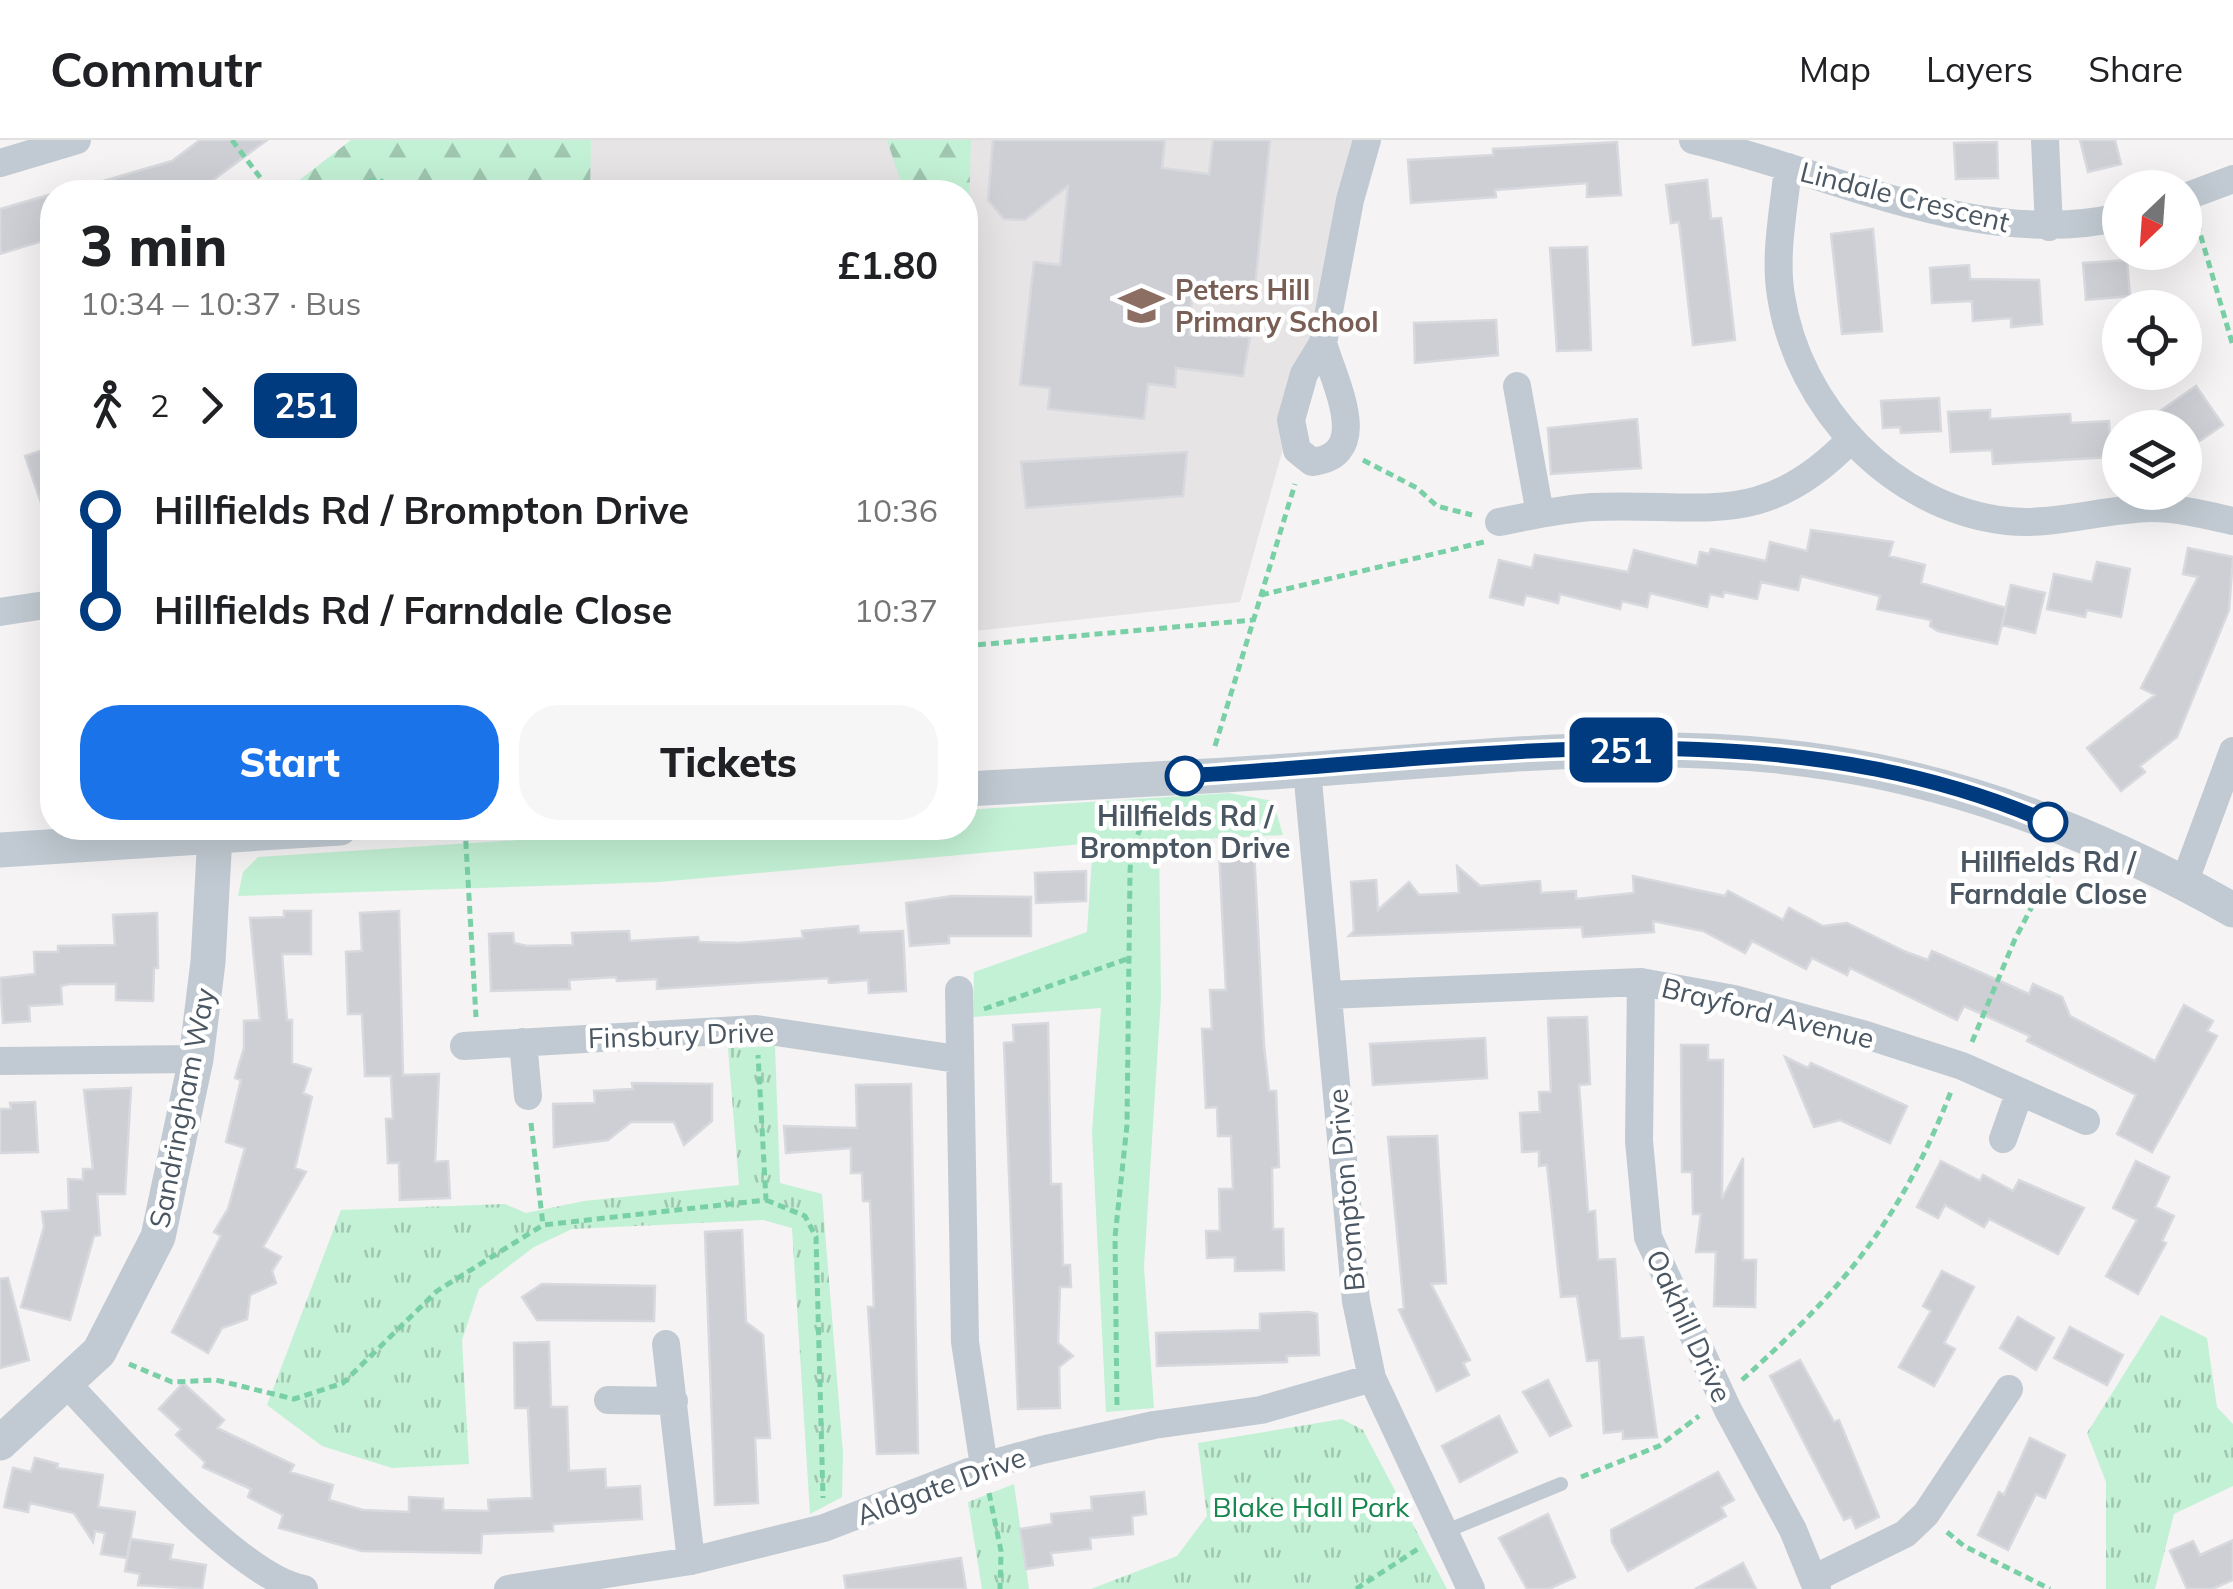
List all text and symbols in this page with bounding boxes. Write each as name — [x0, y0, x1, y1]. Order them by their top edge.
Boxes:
text: Commutr — [50, 39, 262, 99]
text: Map — [1799, 47, 1871, 91]
text: Layers — [1926, 47, 2033, 91]
text: Share — [2088, 47, 2183, 91]
street label: Lindale Crescent — [1797, 154, 2014, 239]
north arrow — [2102, 170, 2202, 270]
map controls — [2102, 170, 2202, 510]
text: 3 min — [80, 211, 227, 280]
text: £1.80 — [837, 241, 938, 289]
place label: Peters Hill Primary School — [1175, 272, 1378, 339]
school or university icon: Peters Hill Primary School — [1118, 282, 1166, 330]
text: 10:34 – 10:37 · Bus — [80, 283, 361, 323]
button: locate — [2102, 290, 2202, 390]
icon: walk — [80, 378, 135, 433]
icon: forward — [184, 378, 239, 433]
text: 251 — [274, 383, 337, 427]
text: 2 — [150, 385, 169, 425]
button: layers — [2102, 410, 2202, 510]
text: Hillfields Rd / Brompton Drive — [154, 486, 689, 534]
text: 10:36 — [854, 490, 938, 530]
text: Hillfields Rd / Farndale Close — [154, 586, 672, 634]
text: 10:37 — [854, 590, 938, 630]
button: Start — [80, 705, 499, 820]
button: Tickets — [519, 705, 938, 820]
line badge: 251 — [1564, 718, 1678, 782]
text: 251 — [1589, 728, 1653, 772]
marker: Hillfields Rd / Brompton Drive — [1166, 757, 1204, 795]
place label: Hillfields Rd / Brompton Drive — [1080, 798, 1290, 865]
marker: Hillfields Rd / Farndale Close — [2029, 803, 2067, 841]
place label: Hillfields Rd / Farndale Close — [1949, 844, 2147, 911]
street label: Brayford Avenue — [1658, 969, 1878, 1056]
street label: Sandringham Way — [141, 985, 222, 1231]
street label: Finsbury Drive — [587, 1014, 775, 1055]
street label: Brompton Drive — [1319, 1087, 1372, 1293]
street label: Oakhill Drive — [1639, 1244, 1740, 1408]
street label: Aldgate Drive — [851, 1439, 1030, 1532]
park label: Blake Hall Park — [1213, 1489, 1410, 1524]

